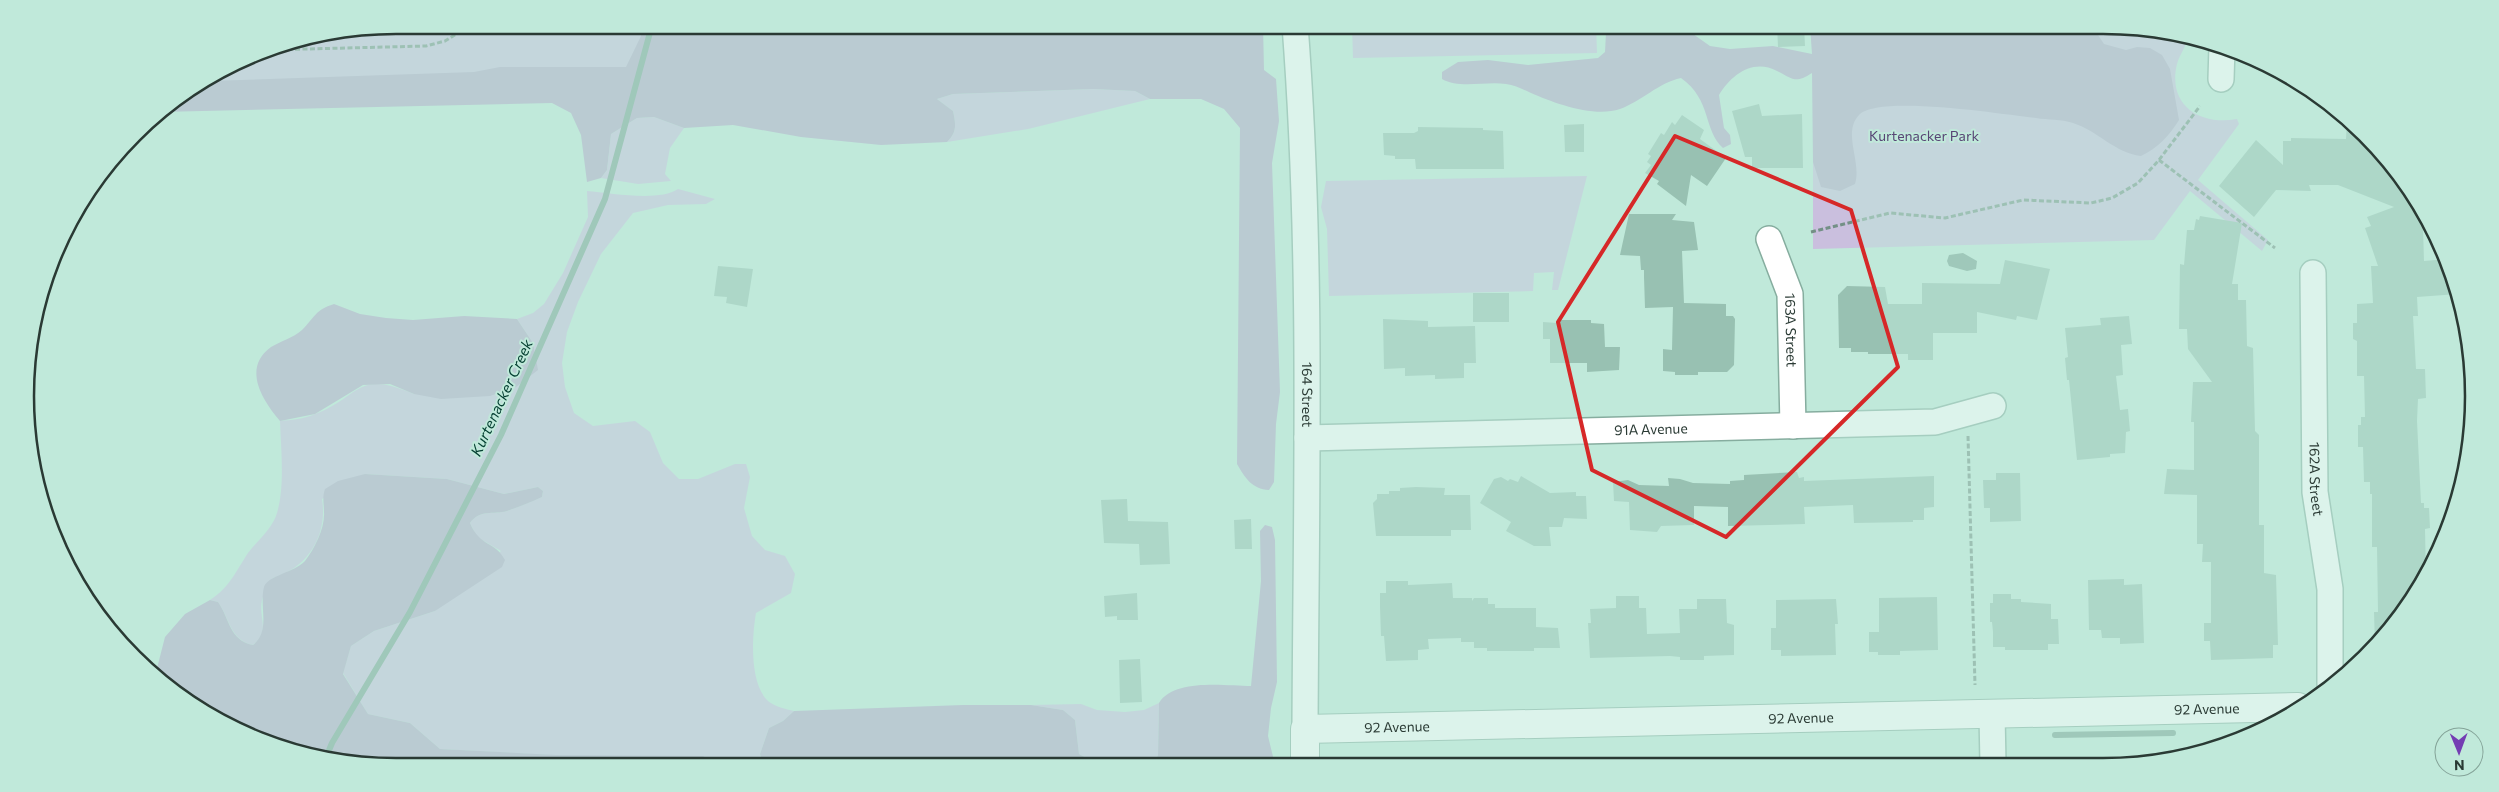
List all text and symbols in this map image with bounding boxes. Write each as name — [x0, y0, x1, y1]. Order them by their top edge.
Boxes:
park label: Kurtenacker Park — [1869, 127, 1979, 144]
street label: 163A Street — [1782, 293, 1801, 368]
water label: Kurtenacker Creek — [466, 336, 536, 459]
street label: 164 Street — [1299, 362, 1316, 428]
street label: 91A Avenue — [1614, 419, 1688, 438]
street label: 162A Street — [2307, 442, 2328, 517]
street label: 92 Avenue — [2174, 699, 2240, 718]
street label: 92 Avenue — [1768, 708, 1834, 727]
street label: 92 Avenue — [1364, 717, 1430, 736]
north arrow — [2434, 727, 2484, 777]
text: N — [2454, 757, 2465, 774]

